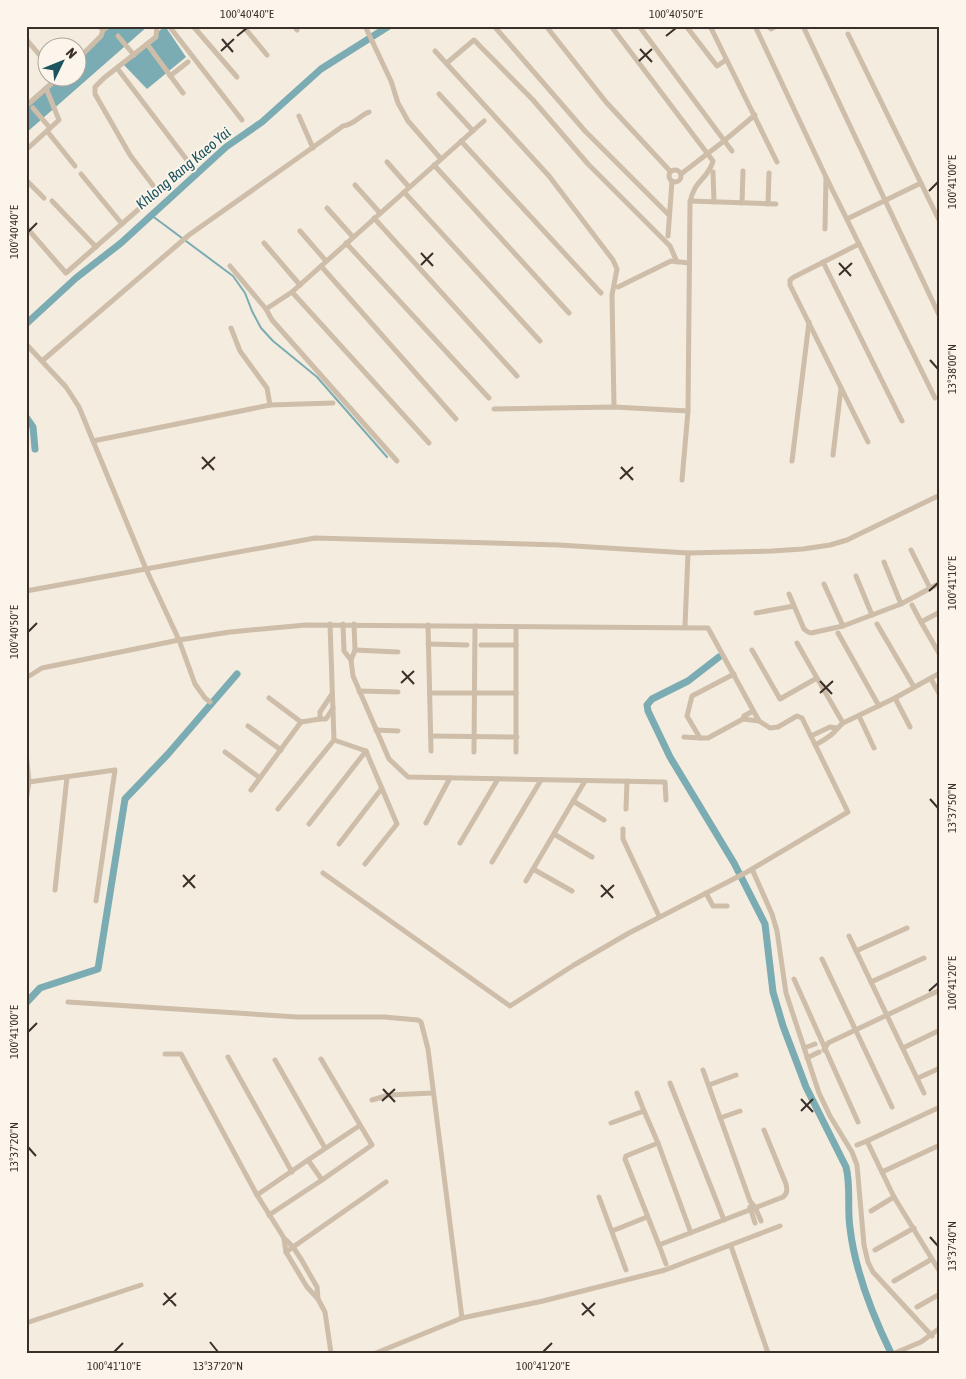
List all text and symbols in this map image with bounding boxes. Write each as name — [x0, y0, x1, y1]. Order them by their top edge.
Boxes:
text: 100°40'40"E — [220, 7, 274, 21]
text: 100°40'50"E — [649, 7, 703, 21]
north arrow — [38, 38, 88, 88]
text: N — [63, 45, 80, 62]
water label: Khlong Bang Kaeo Yai — [132, 123, 234, 212]
text: 100°41'00"E — [945, 155, 959, 209]
text: 100°40'40"E — [7, 205, 21, 259]
text: 13°38'00"N — [945, 344, 959, 394]
text: 100°41'10"E — [945, 556, 959, 610]
text: 100°40'50"E — [7, 605, 21, 659]
text: 13°37'50"N — [945, 783, 959, 833]
text: 100°41'20"E — [945, 956, 959, 1010]
text: 100°41'00"E — [7, 1005, 21, 1059]
text: 13°37'20"N — [7, 1122, 21, 1172]
text: 13°37'40"N — [945, 1221, 959, 1271]
text: 100°41'10"E — [87, 1359, 141, 1373]
text: 13°37'20"N — [193, 1359, 243, 1373]
text: 100°41'20"E — [516, 1359, 570, 1373]

